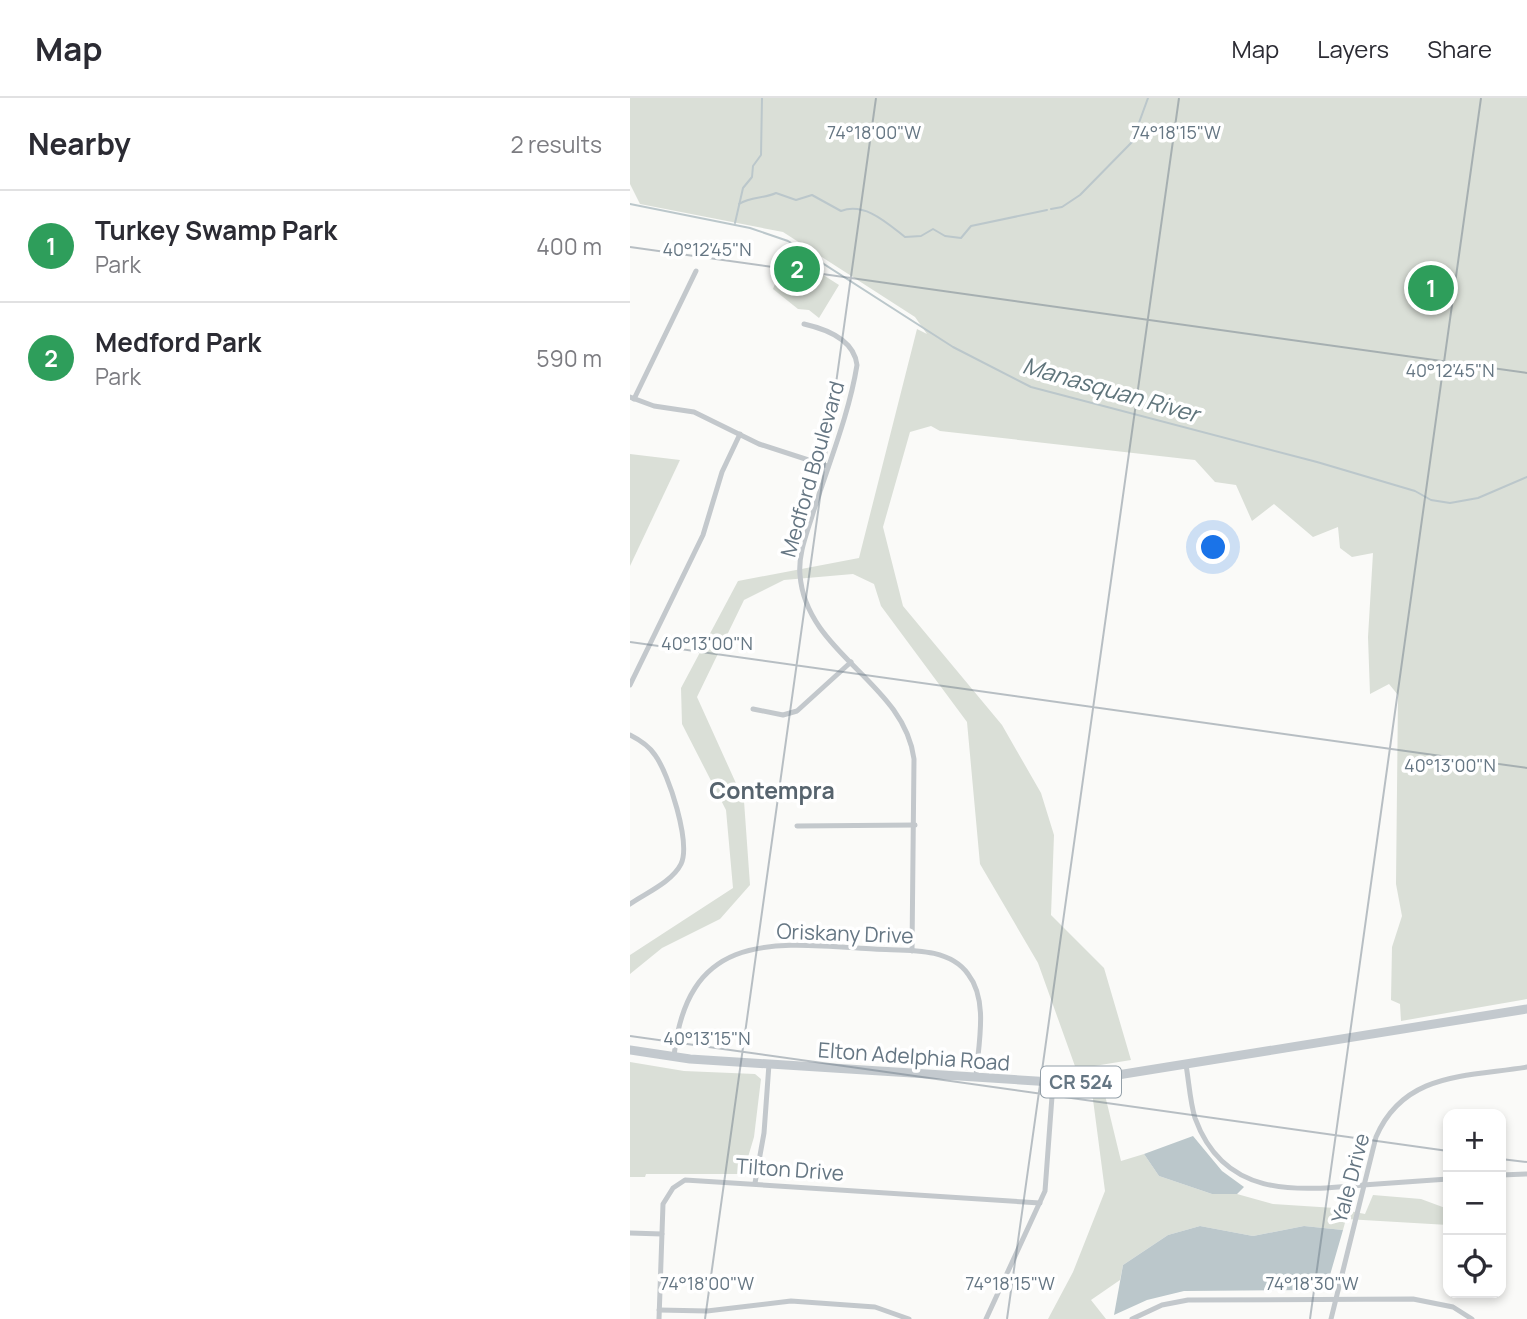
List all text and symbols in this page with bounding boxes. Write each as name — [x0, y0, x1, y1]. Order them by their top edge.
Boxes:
text: Map — [35, 26, 103, 71]
text: Map — [1232, 32, 1279, 65]
text: Layers — [1317, 32, 1389, 65]
text: Share — [1427, 32, 1492, 65]
text: 74°18'00"W — [827, 120, 921, 144]
text: 74°18'15"W — [1131, 120, 1221, 144]
text: Nearby — [28, 123, 131, 164]
text: 2 results — [510, 128, 602, 160]
text: Turkey Swamp Park — [95, 212, 337, 248]
text: 1 — [46, 230, 56, 262]
text: 400 m — [536, 230, 602, 262]
text: 40°12'45"N — [662, 237, 752, 261]
pin: 2 — [774, 243, 820, 295]
text: Park — [95, 248, 141, 280]
pin: 1 — [1408, 262, 1454, 314]
text: Medford Park — [95, 324, 261, 360]
text: 2 — [44, 342, 58, 374]
text: 590 m — [536, 342, 602, 374]
water label: Manasquan River — [1019, 349, 1205, 430]
text: 40°12'45"N — [1405, 358, 1495, 382]
text: Park — [95, 360, 141, 392]
street label: Medford Boulevard — [773, 378, 851, 560]
your location — [1196, 530, 1230, 564]
text: 40°13'00"N — [661, 631, 753, 655]
text: 40°13'00"N — [1404, 753, 1496, 777]
district label: Contempra — [709, 774, 835, 806]
street label: Oriskany Drive — [776, 917, 914, 949]
text: 40°13'15"N — [663, 1026, 751, 1050]
street label: Elton Adelphia Road — [817, 1035, 1011, 1077]
road number: CR 524 — [1041, 1066, 1121, 1098]
map controls — [1443, 1109, 1506, 1298]
button: + — [1443, 1109, 1506, 1172]
street label: Yale Drive — [1325, 1130, 1375, 1226]
street label: Tilton Drive — [735, 1151, 845, 1187]
button: − — [1443, 1172, 1506, 1235]
button: locate — [1443, 1235, 1506, 1298]
text: 74°18'00"W — [660, 1271, 754, 1295]
text: 74°18'15"W — [965, 1271, 1055, 1295]
text: 74°18'30"W — [1265, 1271, 1359, 1295]

